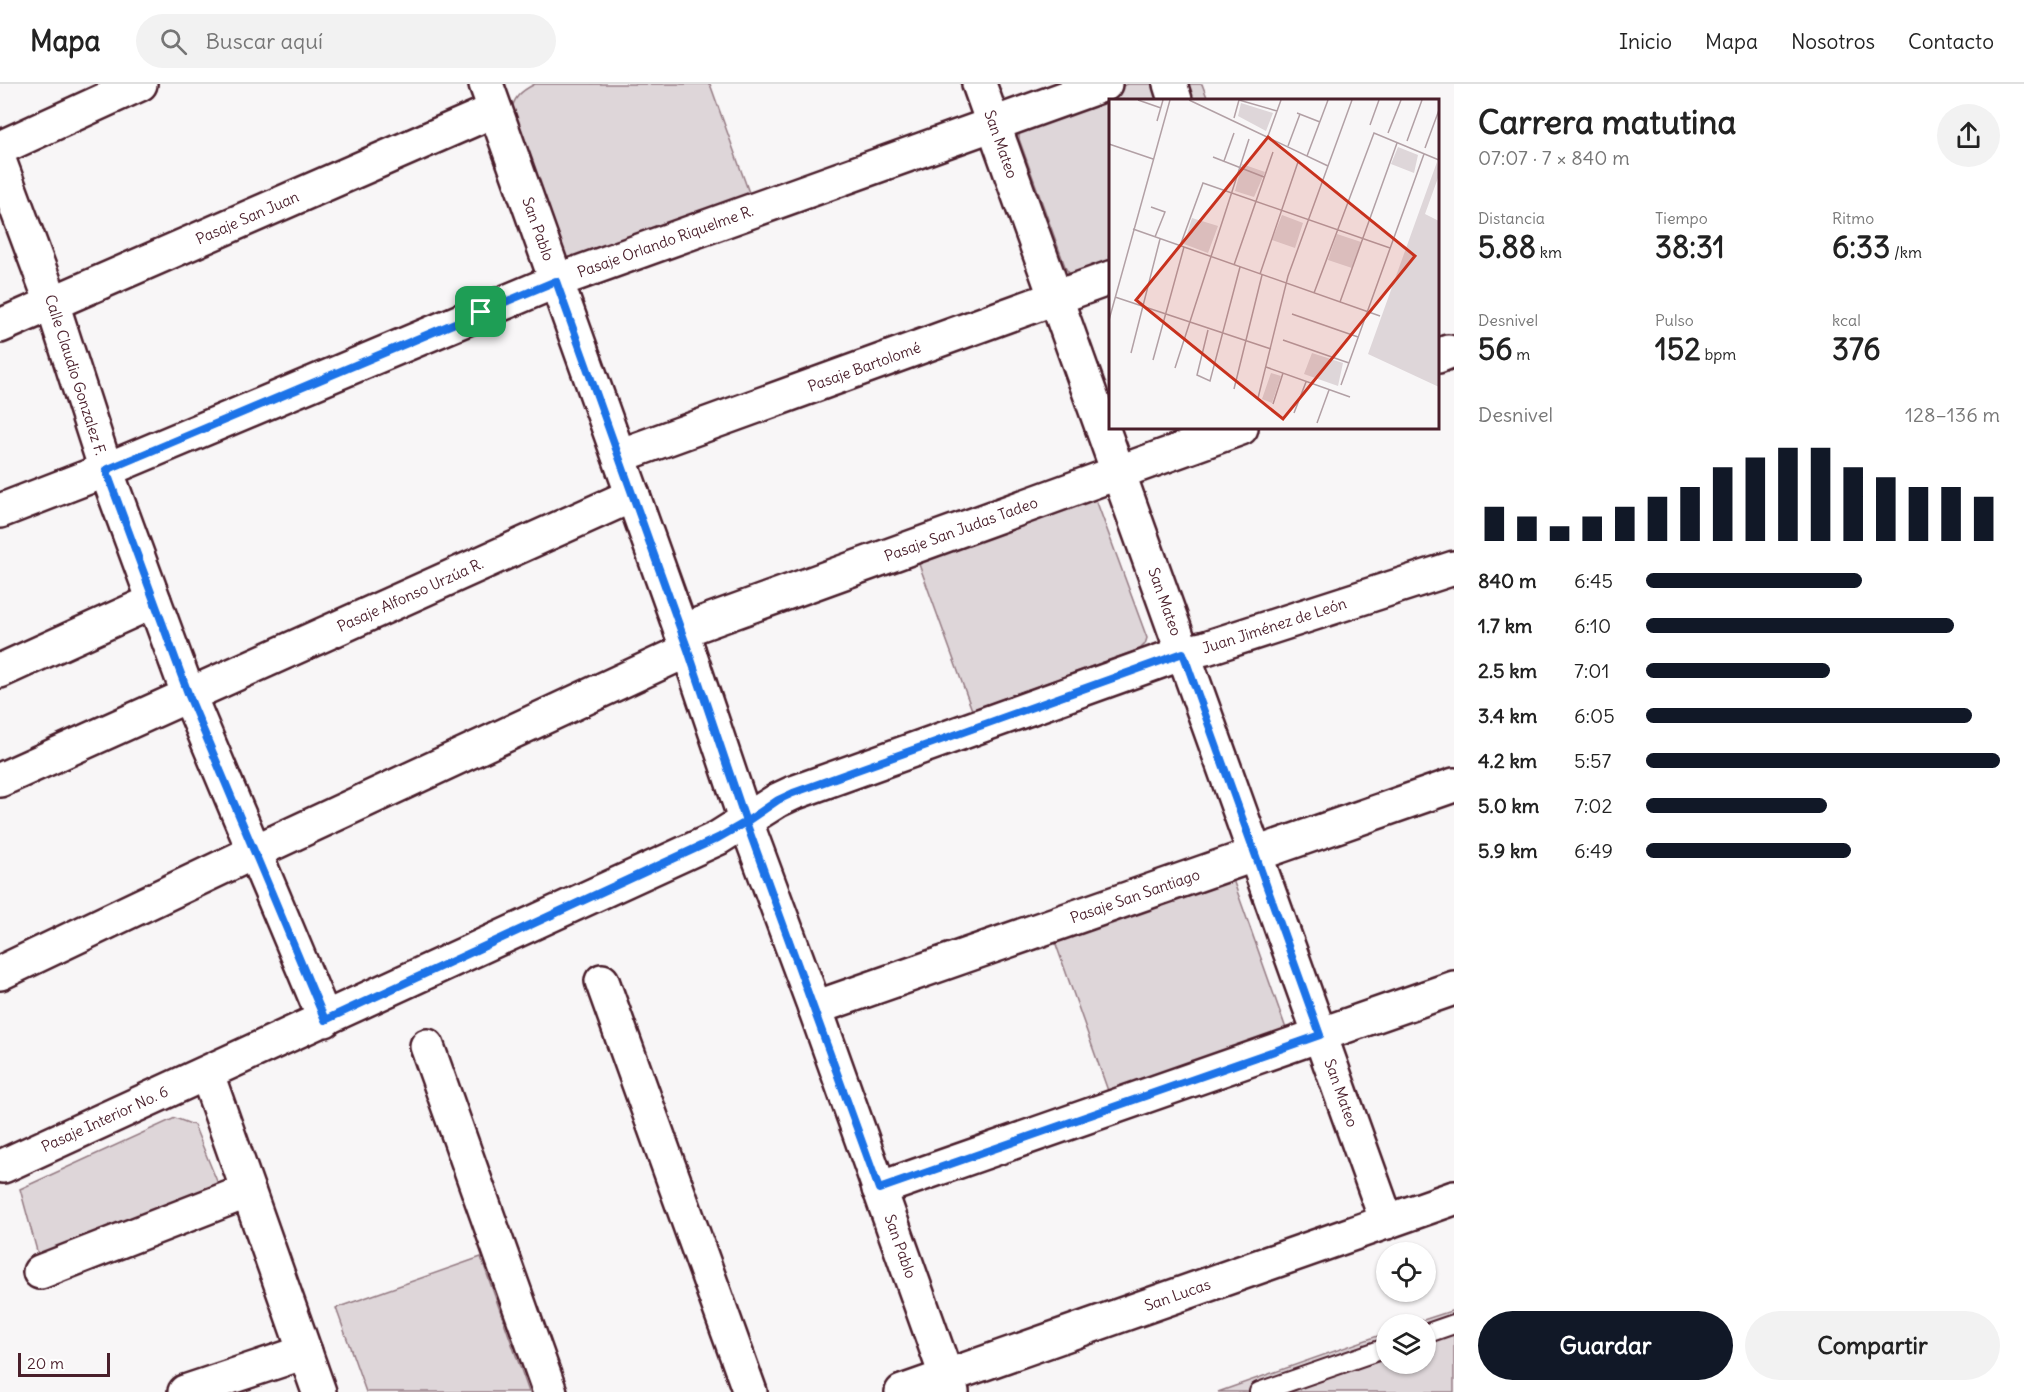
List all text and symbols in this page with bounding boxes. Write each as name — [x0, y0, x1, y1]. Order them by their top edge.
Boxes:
search box — [136, 14, 556, 68]
text: Mapa — [30, 23, 100, 59]
icon: search — [157, 25, 190, 58]
text: Buscar aquí — [205, 27, 323, 55]
text: Inicio — [1619, 28, 1672, 55]
text: Mapa — [1705, 28, 1758, 55]
text: Nosotros — [1791, 28, 1875, 55]
text: Contacto — [1908, 28, 1994, 55]
inset map — [1109, 99, 1439, 429]
text: Carrera matutina — [1478, 101, 1736, 143]
button: share — [1937, 104, 2000, 167]
street label: San Mateo — [980, 107, 1022, 181]
text: 07:07 · 7 × 840 m — [1478, 145, 1630, 170]
street label: Pasaje San Juan — [193, 187, 302, 248]
street label: San Pablo — [518, 194, 558, 263]
street label: Pasaje Orlando Riquelme R. — [575, 201, 756, 282]
text: Distancia — [1478, 208, 1545, 228]
text: Tiempo — [1655, 208, 1708, 228]
text: Ritmo — [1832, 208, 1874, 228]
text: 5.88 — [1478, 228, 1536, 266]
text: 38:31 — [1655, 228, 1725, 266]
text: 6:33 — [1832, 228, 1890, 266]
text: km — [1536, 242, 1562, 262]
text: /km — [1890, 242, 1922, 262]
pin — [455, 286, 506, 337]
street label: Calle Claudio Gonzalez F. — [41, 292, 111, 458]
icon: arrive — [464, 295, 497, 328]
text: Desnivel — [1478, 310, 1538, 330]
text: Pulso — [1655, 310, 1694, 330]
text: kcal — [1832, 310, 1861, 330]
text: 56 — [1478, 330, 1513, 368]
text: 152 — [1655, 330, 1701, 368]
text: 376 — [1832, 330, 1881, 368]
street label: Pasaje Bartolomé — [805, 337, 923, 396]
text: m — [1513, 344, 1530, 364]
text: bpm — [1701, 344, 1736, 364]
text: Desnivel — [1478, 402, 1553, 427]
text: 128–136 m — [1905, 402, 2000, 427]
street label: Pasaje San Judas Tadeo — [882, 492, 1040, 565]
street label: Pasaje Alfonso Urzúa R. — [334, 554, 486, 636]
street label: San Mateo — [1144, 565, 1186, 638]
text: 840 m — [1478, 568, 1537, 593]
text: 6:45 — [1574, 568, 1613, 593]
street label: Juan Jiménez de León — [1200, 593, 1349, 658]
text: 1.7 km — [1478, 613, 1532, 638]
text: 6:10 — [1574, 613, 1611, 638]
text: 2.5 km — [1478, 658, 1537, 683]
text: 7:01 — [1574, 658, 1609, 683]
text: 3.4 km — [1478, 703, 1537, 728]
text: 6:05 — [1574, 703, 1615, 728]
text: 4.2 km — [1478, 748, 1537, 773]
text: 5:57 — [1574, 748, 1611, 773]
text: 5.0 km — [1478, 793, 1539, 818]
text: 7:02 — [1574, 793, 1612, 818]
text: 5.9 km — [1478, 838, 1538, 863]
text: 6:49 — [1574, 838, 1613, 863]
street label: Pasaje San Santiago — [1068, 864, 1202, 927]
street label: San Mateo — [1320, 1056, 1362, 1130]
street label: Pasaje Interior No. 6 — [38, 1082, 171, 1156]
street label: San Pablo — [880, 1212, 921, 1281]
map controls — [1376, 1242, 1436, 1374]
button: locate — [1376, 1242, 1436, 1302]
street label: San Lucas — [1142, 1274, 1213, 1315]
button: Guardar — [1478, 1311, 1733, 1380]
button: Compartir — [1745, 1311, 2000, 1380]
button: layers — [1376, 1314, 1436, 1374]
scale bar — [18, 1350, 110, 1378]
text: 20 m — [27, 1353, 64, 1373]

